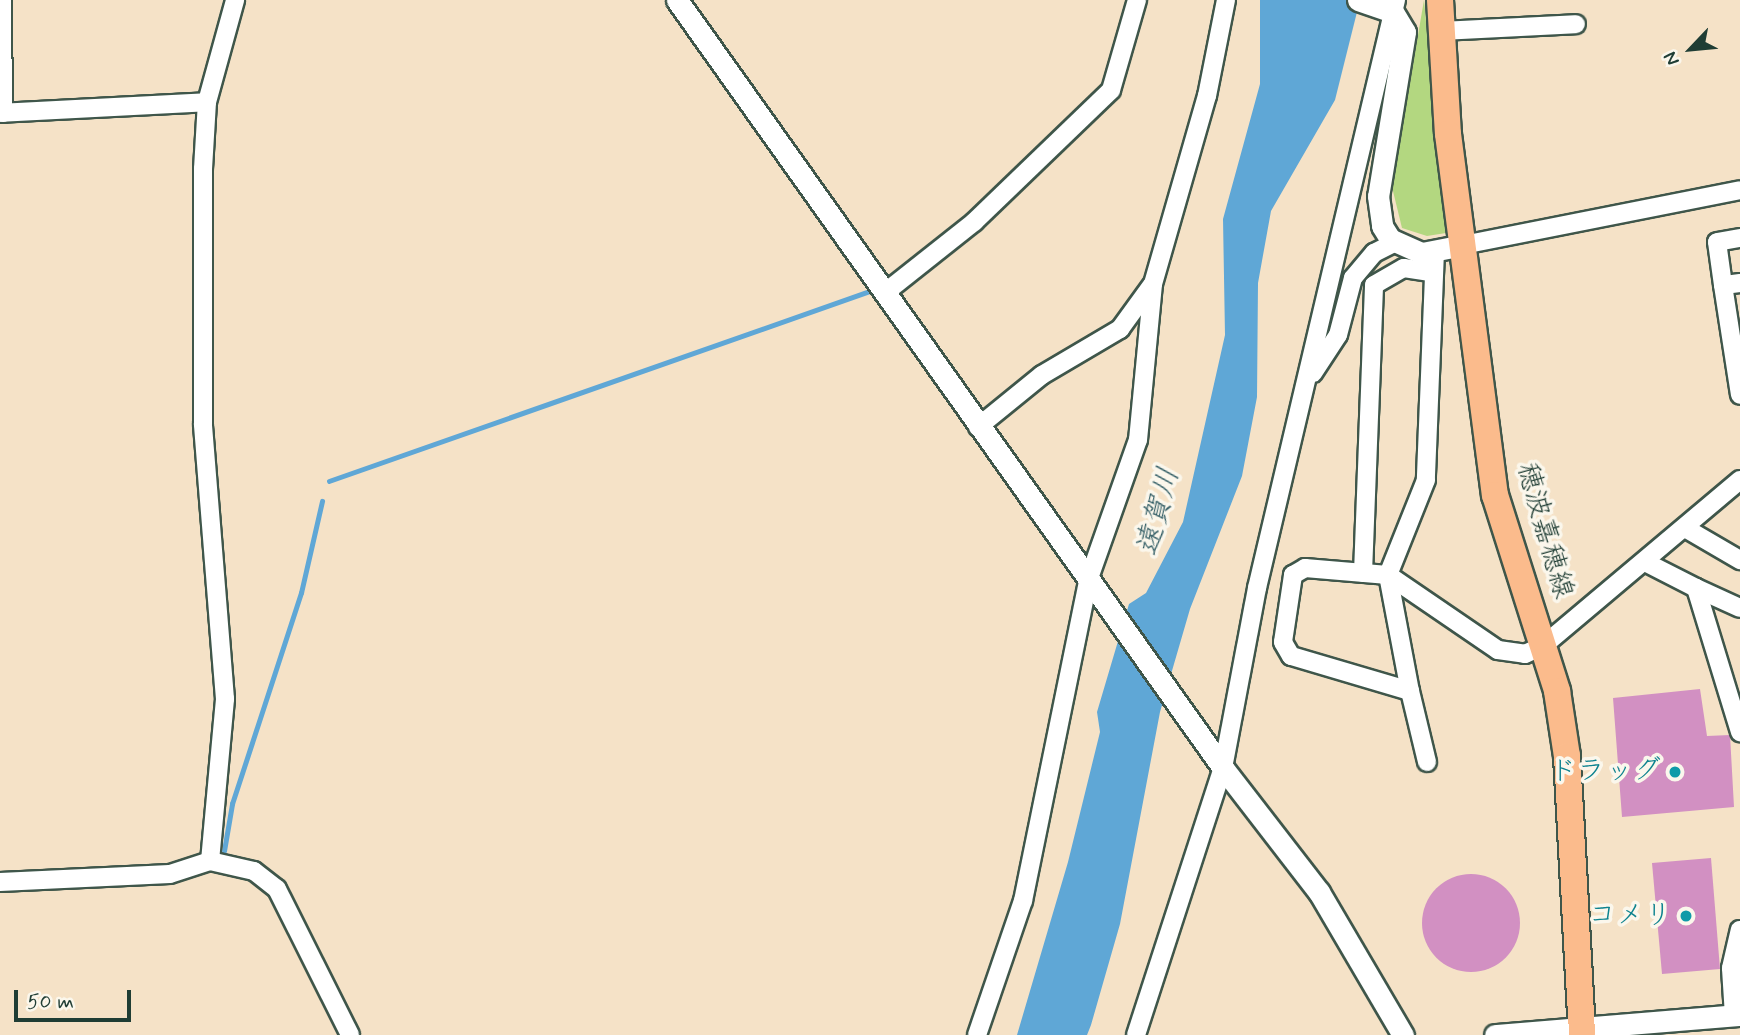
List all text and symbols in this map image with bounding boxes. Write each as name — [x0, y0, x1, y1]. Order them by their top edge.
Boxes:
north arrow — [1656, 14, 1726, 84]
text: N — [1658, 47, 1686, 70]
street label: 穂波嘉穂線 — [1509, 459, 1579, 603]
water label: 遠賀川 — [1130, 464, 1188, 560]
place label: ドラッグ — [1549, 755, 1661, 789]
marker: ドラッグ — [1667, 764, 1683, 780]
place label: コメリ — [1588, 899, 1672, 933]
marker: コメリ — [1678, 908, 1694, 924]
scale bar — [18, 976, 135, 1020]
text: 50 m — [27, 988, 74, 1016]

